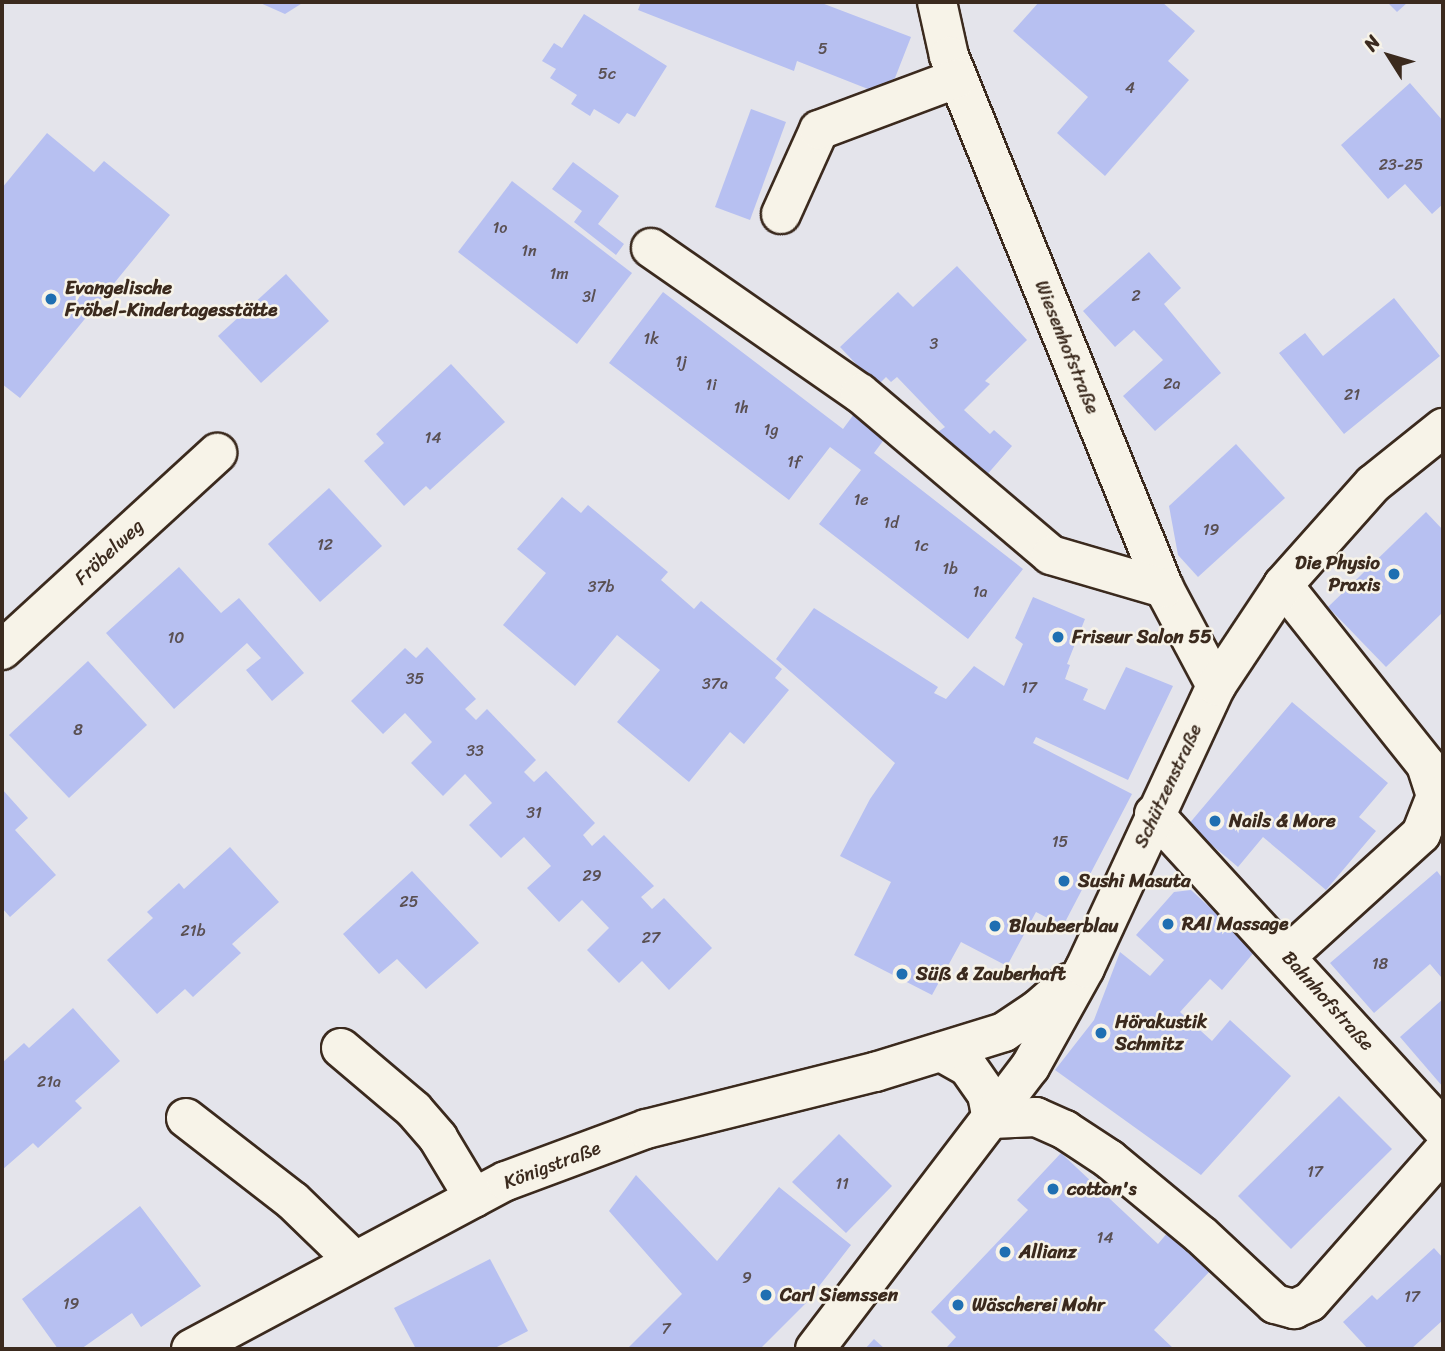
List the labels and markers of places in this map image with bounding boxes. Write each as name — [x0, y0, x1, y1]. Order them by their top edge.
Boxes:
place label: Evangelische Fröbel-Kindertagesstätte — [65, 277, 277, 321]
marker: Evangelische Fröbel-Kindertagesstätte — [43, 291, 59, 307]
place label: Die Physio Praxis — [1295, 552, 1380, 596]
marker: Die Physio Praxis — [1386, 566, 1402, 582]
place label: Friseur Salon 55 — [1072, 626, 1212, 648]
marker: Friseur Salon 55 — [1050, 629, 1066, 645]
place label: Nails & More — [1229, 810, 1336, 832]
marker: Nails & More — [1207, 813, 1223, 829]
place label: Sushi Masuta — [1078, 870, 1191, 892]
marker: Sushi Masuta — [1056, 873, 1072, 889]
place label: RAI Massage — [1182, 913, 1288, 935]
place label: Blaubeerblau — [1009, 915, 1119, 937]
marker: RAI Massage — [1160, 916, 1176, 932]
marker: Blaubeerblau — [987, 918, 1003, 934]
place label: Süß & Zauberhaft — [916, 963, 1066, 985]
marker: Süß & Zauberhaft — [894, 966, 910, 982]
place label: Hörakustik Schmitz — [1115, 1011, 1207, 1055]
marker: Hörakustik Schmitz — [1093, 1025, 1109, 1041]
place label: cotton's — [1067, 1178, 1137, 1200]
marker: cotton's — [1045, 1181, 1061, 1197]
place label: Allianz — [1019, 1241, 1076, 1263]
marker: Allianz — [997, 1244, 1013, 1260]
place label: Carl Siemssen — [780, 1284, 897, 1306]
marker: Carl Siemssen — [758, 1287, 774, 1303]
place label: Wäscherei Mohr — [972, 1294, 1105, 1316]
marker: Wäscherei Mohr — [950, 1297, 966, 1313]

